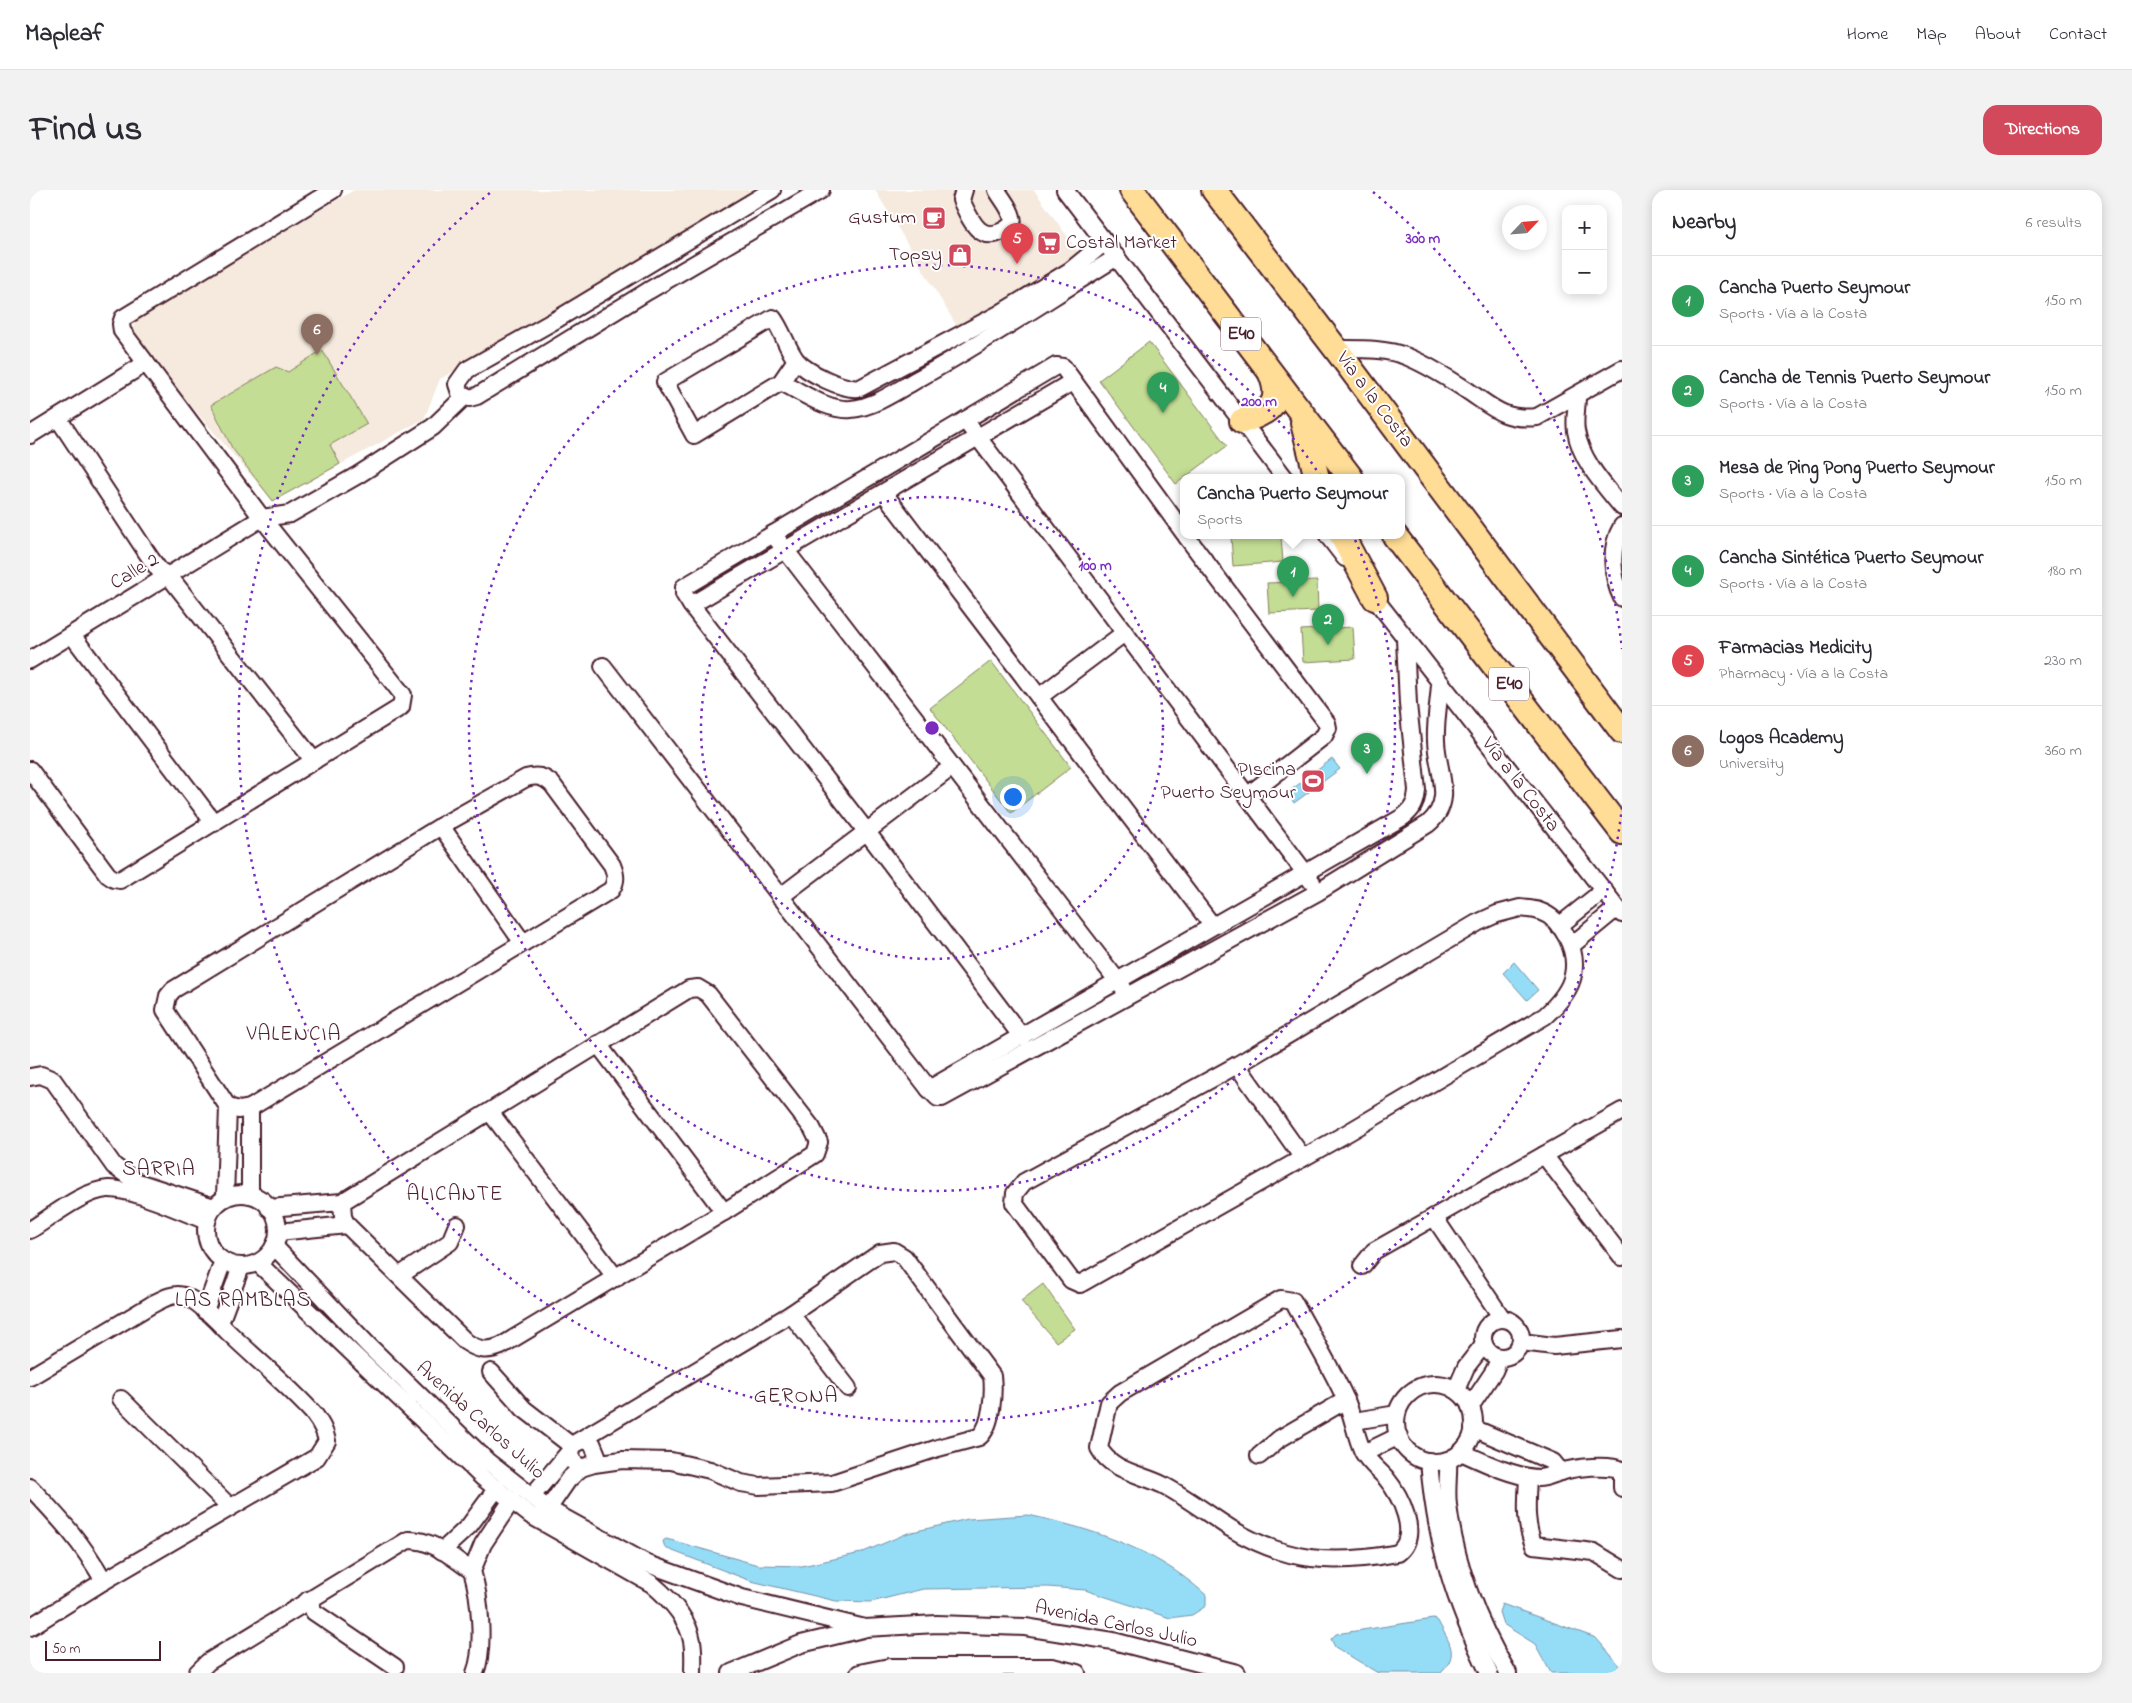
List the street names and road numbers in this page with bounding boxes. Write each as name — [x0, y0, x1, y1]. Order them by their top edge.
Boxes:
road number: E40 — [1221, 318, 1261, 350]
street label: Vía a la Costa — [1328, 345, 1420, 454]
street label: Calle 2 — [105, 546, 165, 598]
road number: E40 — [1489, 668, 1529, 700]
street label: Vía a la Costa — [1473, 730, 1566, 839]
street label: Avenida Carlos Julio — [409, 1355, 551, 1487]
street label: Avenida Carlos Julio — [1032, 1594, 1200, 1656]

